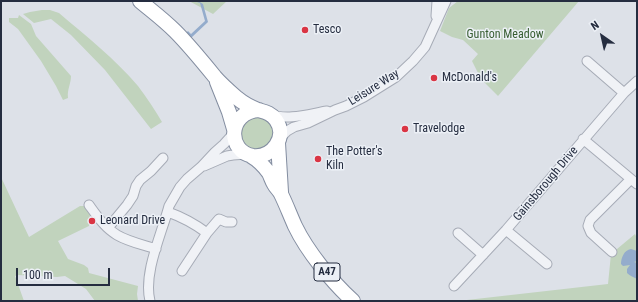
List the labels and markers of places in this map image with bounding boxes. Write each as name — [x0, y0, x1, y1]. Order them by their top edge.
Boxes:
place label: Tesco — [313, 23, 341, 37]
marker: Tesco — [300, 25, 310, 35]
place label: McDonald's — [442, 71, 497, 85]
marker: McDonald's — [429, 73, 439, 83]
place label: Travelodge — [413, 122, 465, 136]
marker: Travelodge — [400, 124, 410, 134]
place label: The Potter's Kiln — [326, 145, 383, 173]
marker: The Potter's Kiln — [313, 154, 323, 164]
place label: Leonard Drive — [100, 214, 165, 228]
marker: Leonard Drive — [87, 216, 97, 226]

